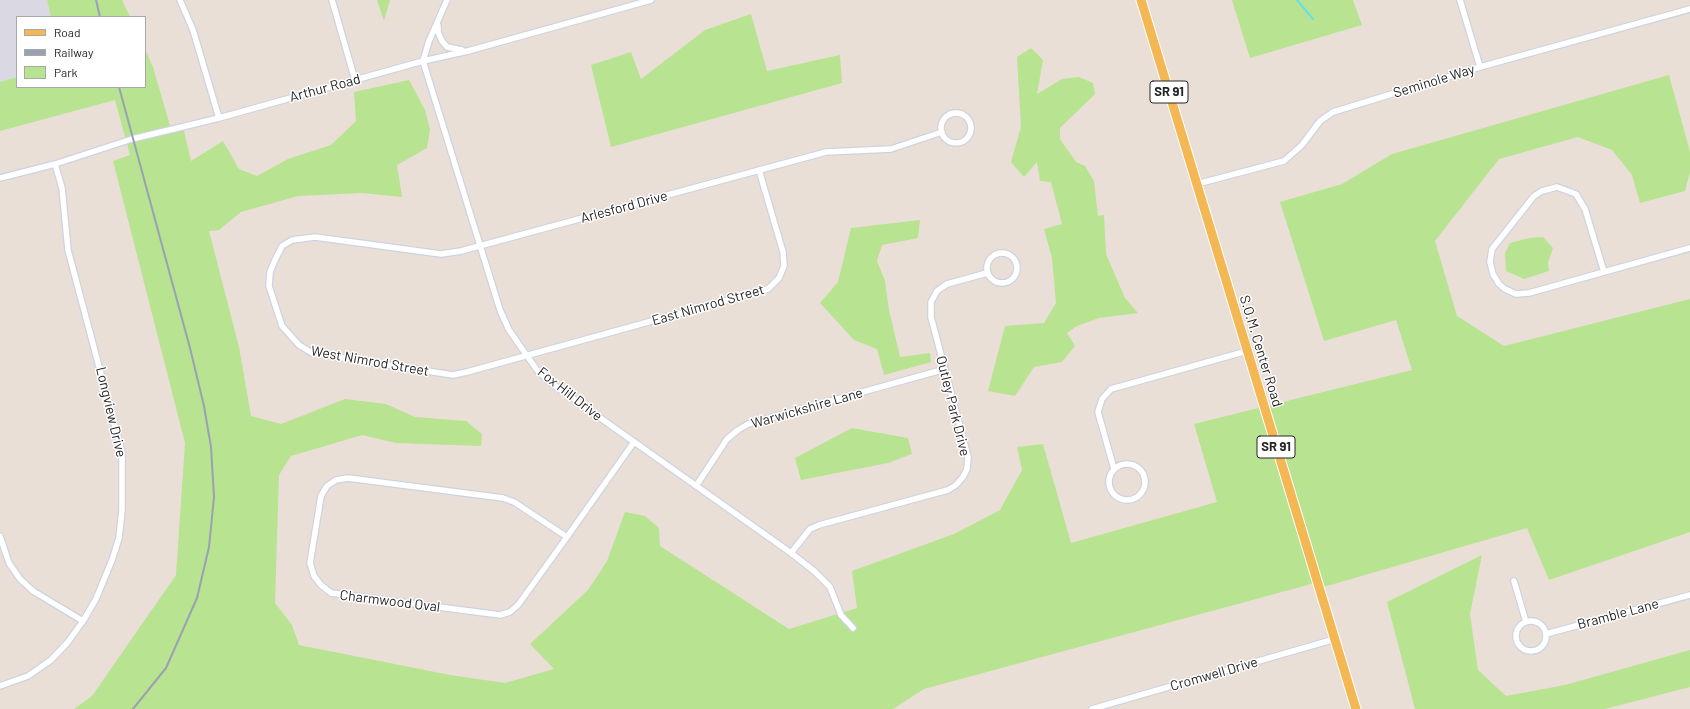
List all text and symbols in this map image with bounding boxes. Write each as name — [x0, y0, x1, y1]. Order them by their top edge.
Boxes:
legend — [16, 16, 146, 88]
text: Road — [54, 25, 81, 39]
text: Railway — [54, 45, 93, 59]
street label: Seminole Way — [1391, 61, 1477, 101]
text: Park — [54, 65, 78, 79]
street label: Arthur Road — [288, 70, 362, 106]
road number: SR 91 — [1150, 81, 1188, 103]
street label: Arlesford Drive — [579, 187, 669, 227]
street label: East Nimrod Street — [650, 281, 766, 329]
street label: S.O.M. Center Road — [1236, 293, 1286, 409]
street label: West Nimrod Street — [310, 342, 430, 380]
street label: Outley Park Drive — [932, 354, 974, 458]
street label: Fox Hill Drive — [534, 364, 606, 424]
street label: Longview Drive — [92, 365, 130, 459]
street label: Warwickshire Lane — [749, 384, 865, 432]
road number: SR 91 — [1257, 436, 1295, 458]
street label: Charmwood Oval — [339, 587, 441, 615]
street label: Bramble Lane — [1575, 595, 1661, 633]
street label: Cromwell Drive — [1168, 653, 1260, 695]

